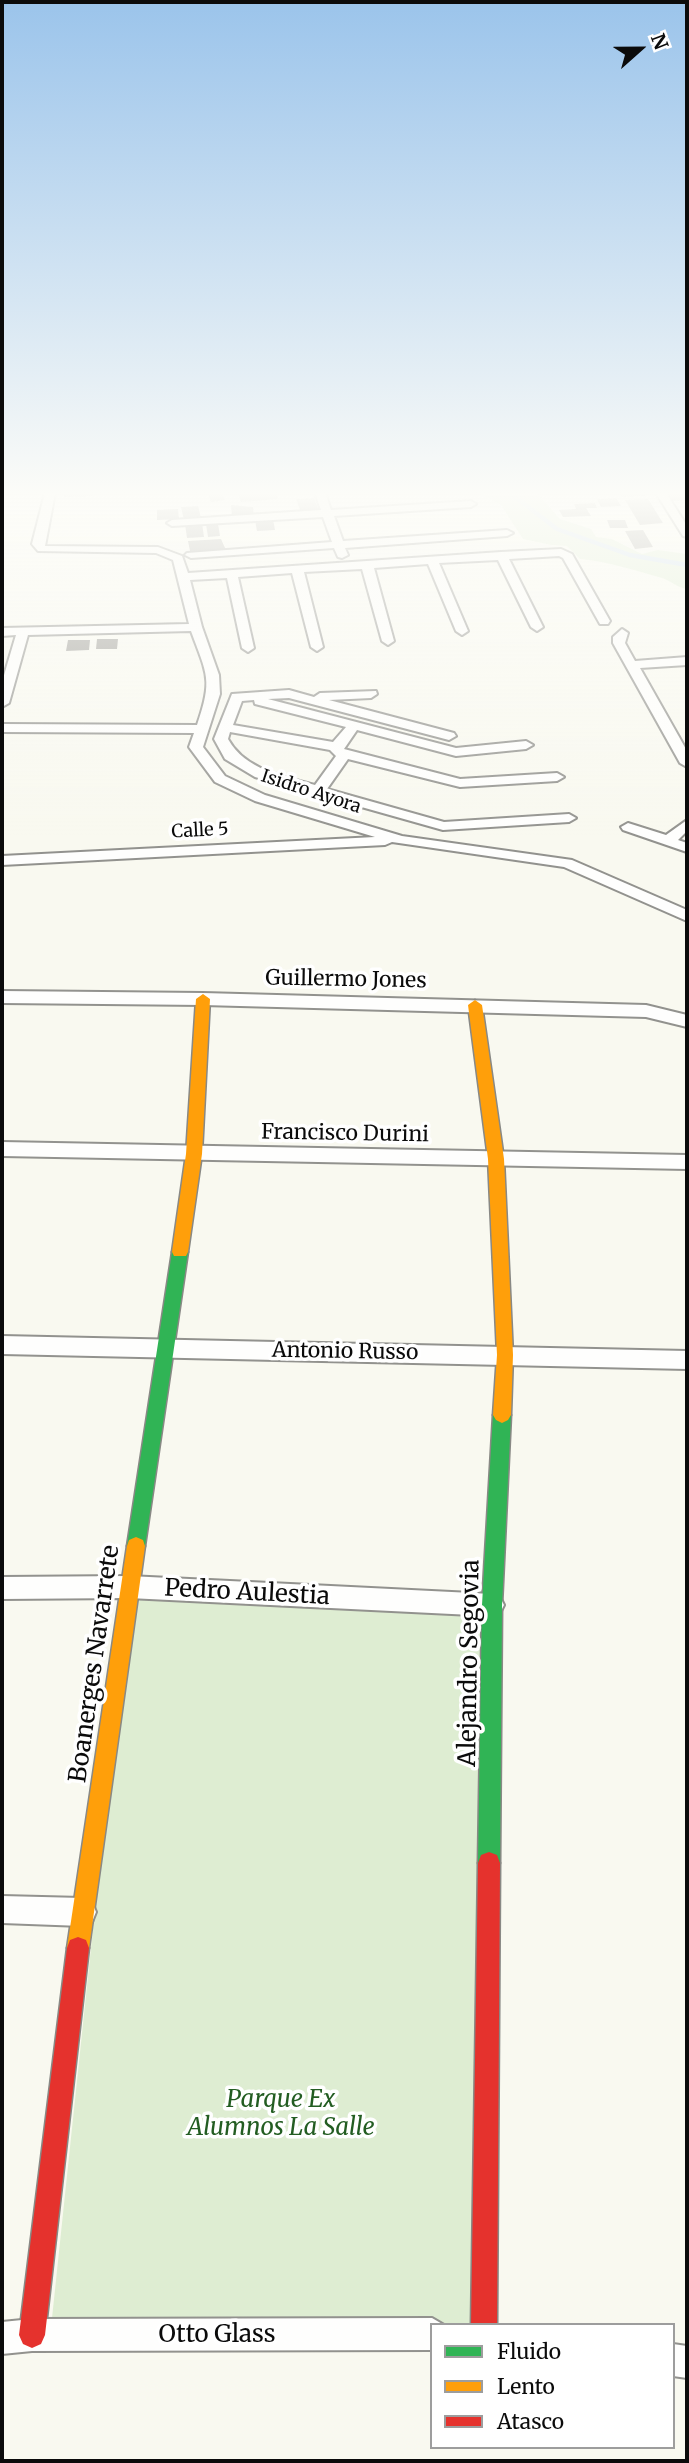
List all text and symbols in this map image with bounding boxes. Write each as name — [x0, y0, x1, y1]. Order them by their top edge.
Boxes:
north arrow — [605, 14, 675, 84]
text: N — [646, 30, 673, 53]
street label: Isidro Ayora — [258, 766, 364, 818]
street label: Calle 5 — [171, 819, 229, 843]
street label: Guillermo Jones — [265, 966, 427, 994]
street label: Francisco Durini — [261, 1120, 429, 1148]
street label: Antonio Russo — [272, 1338, 418, 1366]
street label: Boanerges Navarrete — [64, 1543, 126, 1785]
street label: Alejandro Segovia — [454, 1559, 486, 1767]
street label: Pedro Aulestia — [163, 1574, 331, 1612]
park label: Parque Ex Alumnos La Salle — [187, 2086, 375, 2142]
street label: Otto Glass — [158, 2321, 276, 2349]
legend — [430, 2323, 675, 2449]
text: Fluido — [497, 2338, 561, 2365]
text: Lento — [497, 2373, 555, 2400]
text: Atasco — [497, 2408, 564, 2435]

